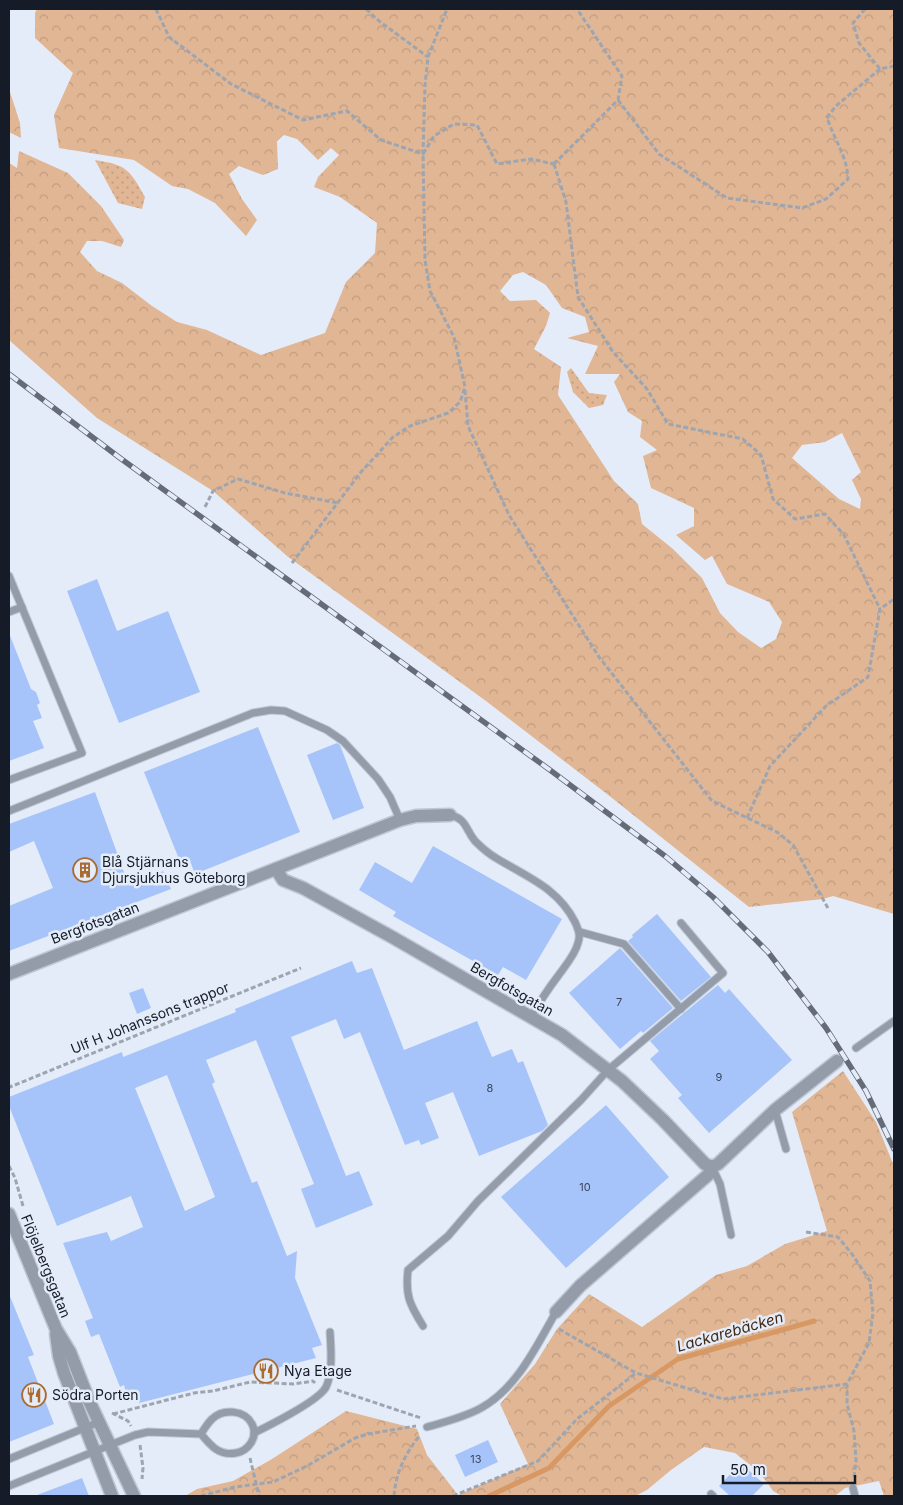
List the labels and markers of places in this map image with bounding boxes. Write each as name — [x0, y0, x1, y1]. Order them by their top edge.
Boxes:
place label: Blå Stjärnans Djursjukhus Göteborg — [102, 853, 246, 886]
building icon: Blå Stjärnans Djursjukhus Göteborg — [72, 857, 98, 883]
restaurant icon: Nya Etage — [253, 1358, 279, 1384]
place label: Nya Etage — [284, 1362, 352, 1379]
restaurant icon: Södra Porten — [21, 1382, 47, 1408]
place label: Södra Porten — [52, 1386, 139, 1403]

